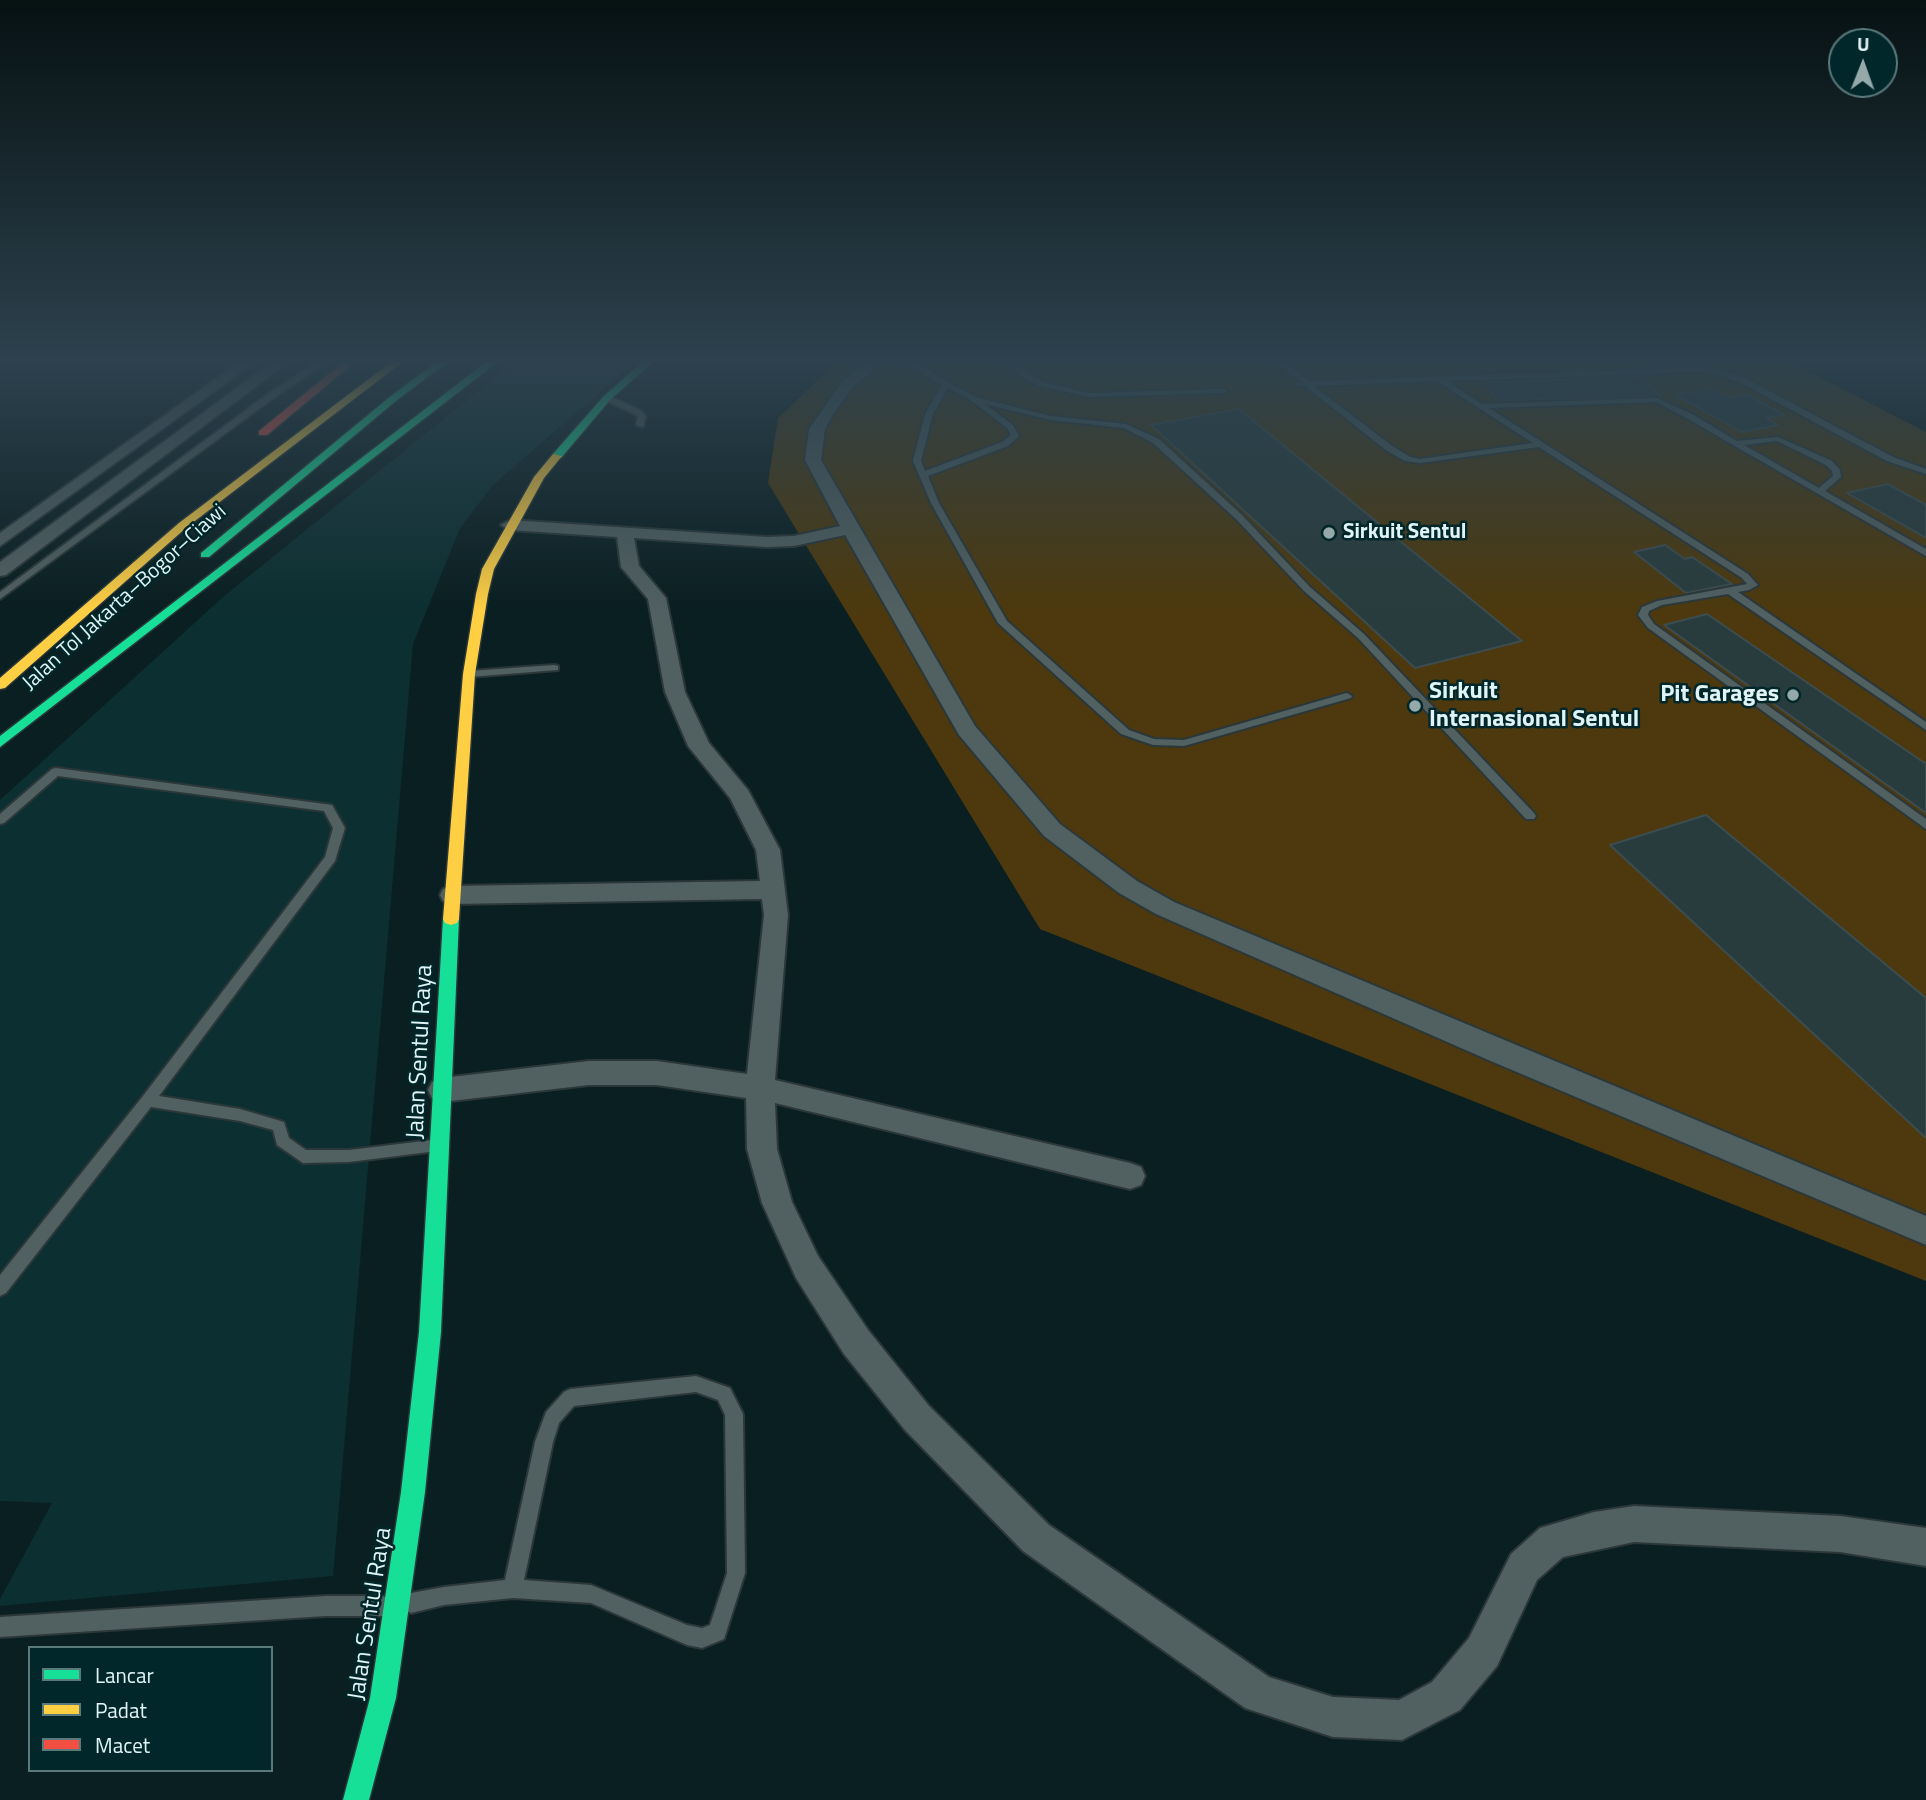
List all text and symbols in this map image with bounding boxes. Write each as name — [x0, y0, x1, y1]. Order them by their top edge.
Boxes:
north arrow — [1828, 28, 1898, 98]
text: U — [1857, 29, 1870, 58]
street label: Jalan Tol Jakarta–Bogor–Ciawi — [18, 500, 232, 696]
place label: Sirkuit Sentul — [1343, 520, 1466, 546]
marker: Sirkuit Sentul — [1321, 525, 1337, 541]
place label: Sirkuit Internasional Sentul — [1429, 678, 1639, 734]
place label: Pit Garages — [1660, 681, 1779, 709]
marker: Pit Garages — [1785, 687, 1801, 703]
marker: Sirkuit Internasional Sentul — [1407, 698, 1423, 714]
street label: Jalan Sentul Raya — [402, 964, 440, 1140]
street label: Jalan Sentul Raya — [343, 1525, 399, 1703]
legend — [28, 1646, 273, 1772]
text: Lancar — [95, 1659, 154, 1691]
text: Padat — [95, 1694, 147, 1726]
text: Macet — [95, 1729, 150, 1761]

